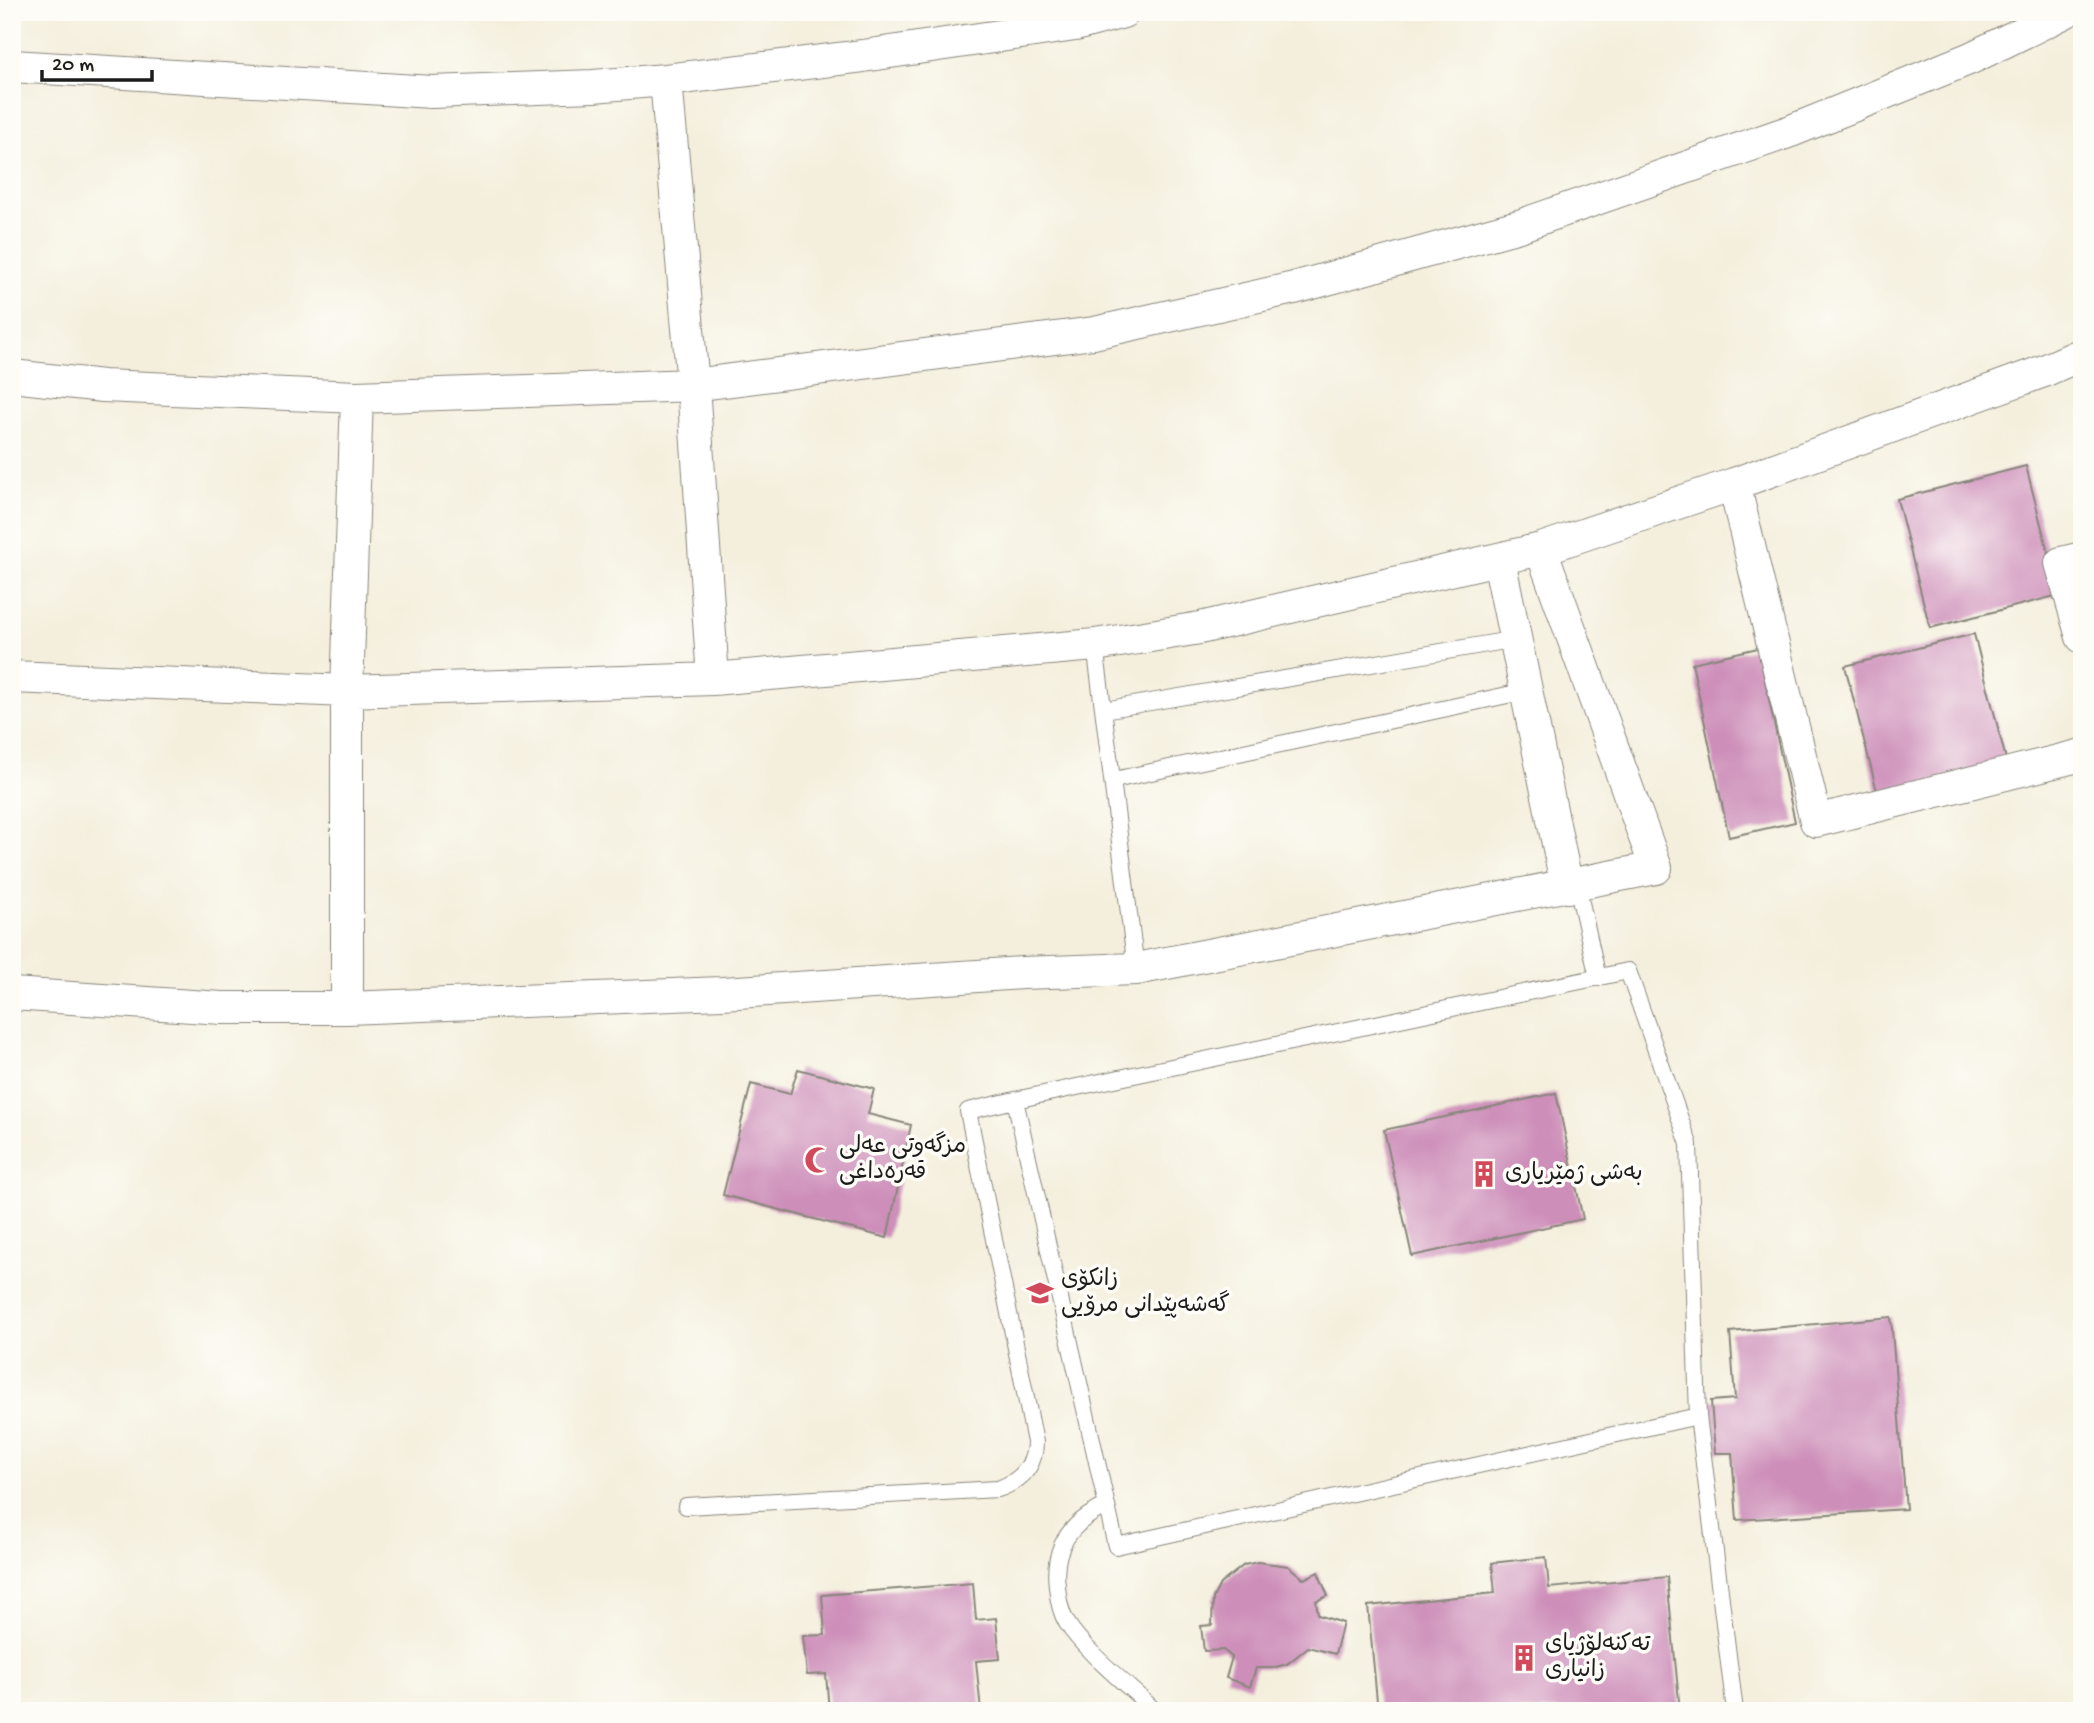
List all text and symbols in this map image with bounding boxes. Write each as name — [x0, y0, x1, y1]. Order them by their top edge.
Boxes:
scale bar — [42, 38, 152, 82]
text: 20 m — [52, 54, 94, 79]
place label: مزگەوتی عەلی قەرەداغی — [839, 1131, 966, 1187]
mosque icon: مزگەوتی عەلی قەرەداغی — [803, 1145, 833, 1175]
building icon: بەشی ژمێریاری — [1469, 1159, 1499, 1189]
place label: بەشی ژمێریاری — [1505, 1161, 1643, 1188]
place label: زانکۆی گه‌شه‌پێدانی مرۆیی — [1061, 1267, 1230, 1320]
school or university icon: زانکۆی گه‌شه‌پێدانی مرۆیی — [1025, 1278, 1055, 1308]
place label: ته‌کنه‌لۆژیای زانیاری — [1545, 1632, 1651, 1685]
building icon: ته‌کنه‌لۆژیای زانیاری — [1509, 1643, 1539, 1673]

